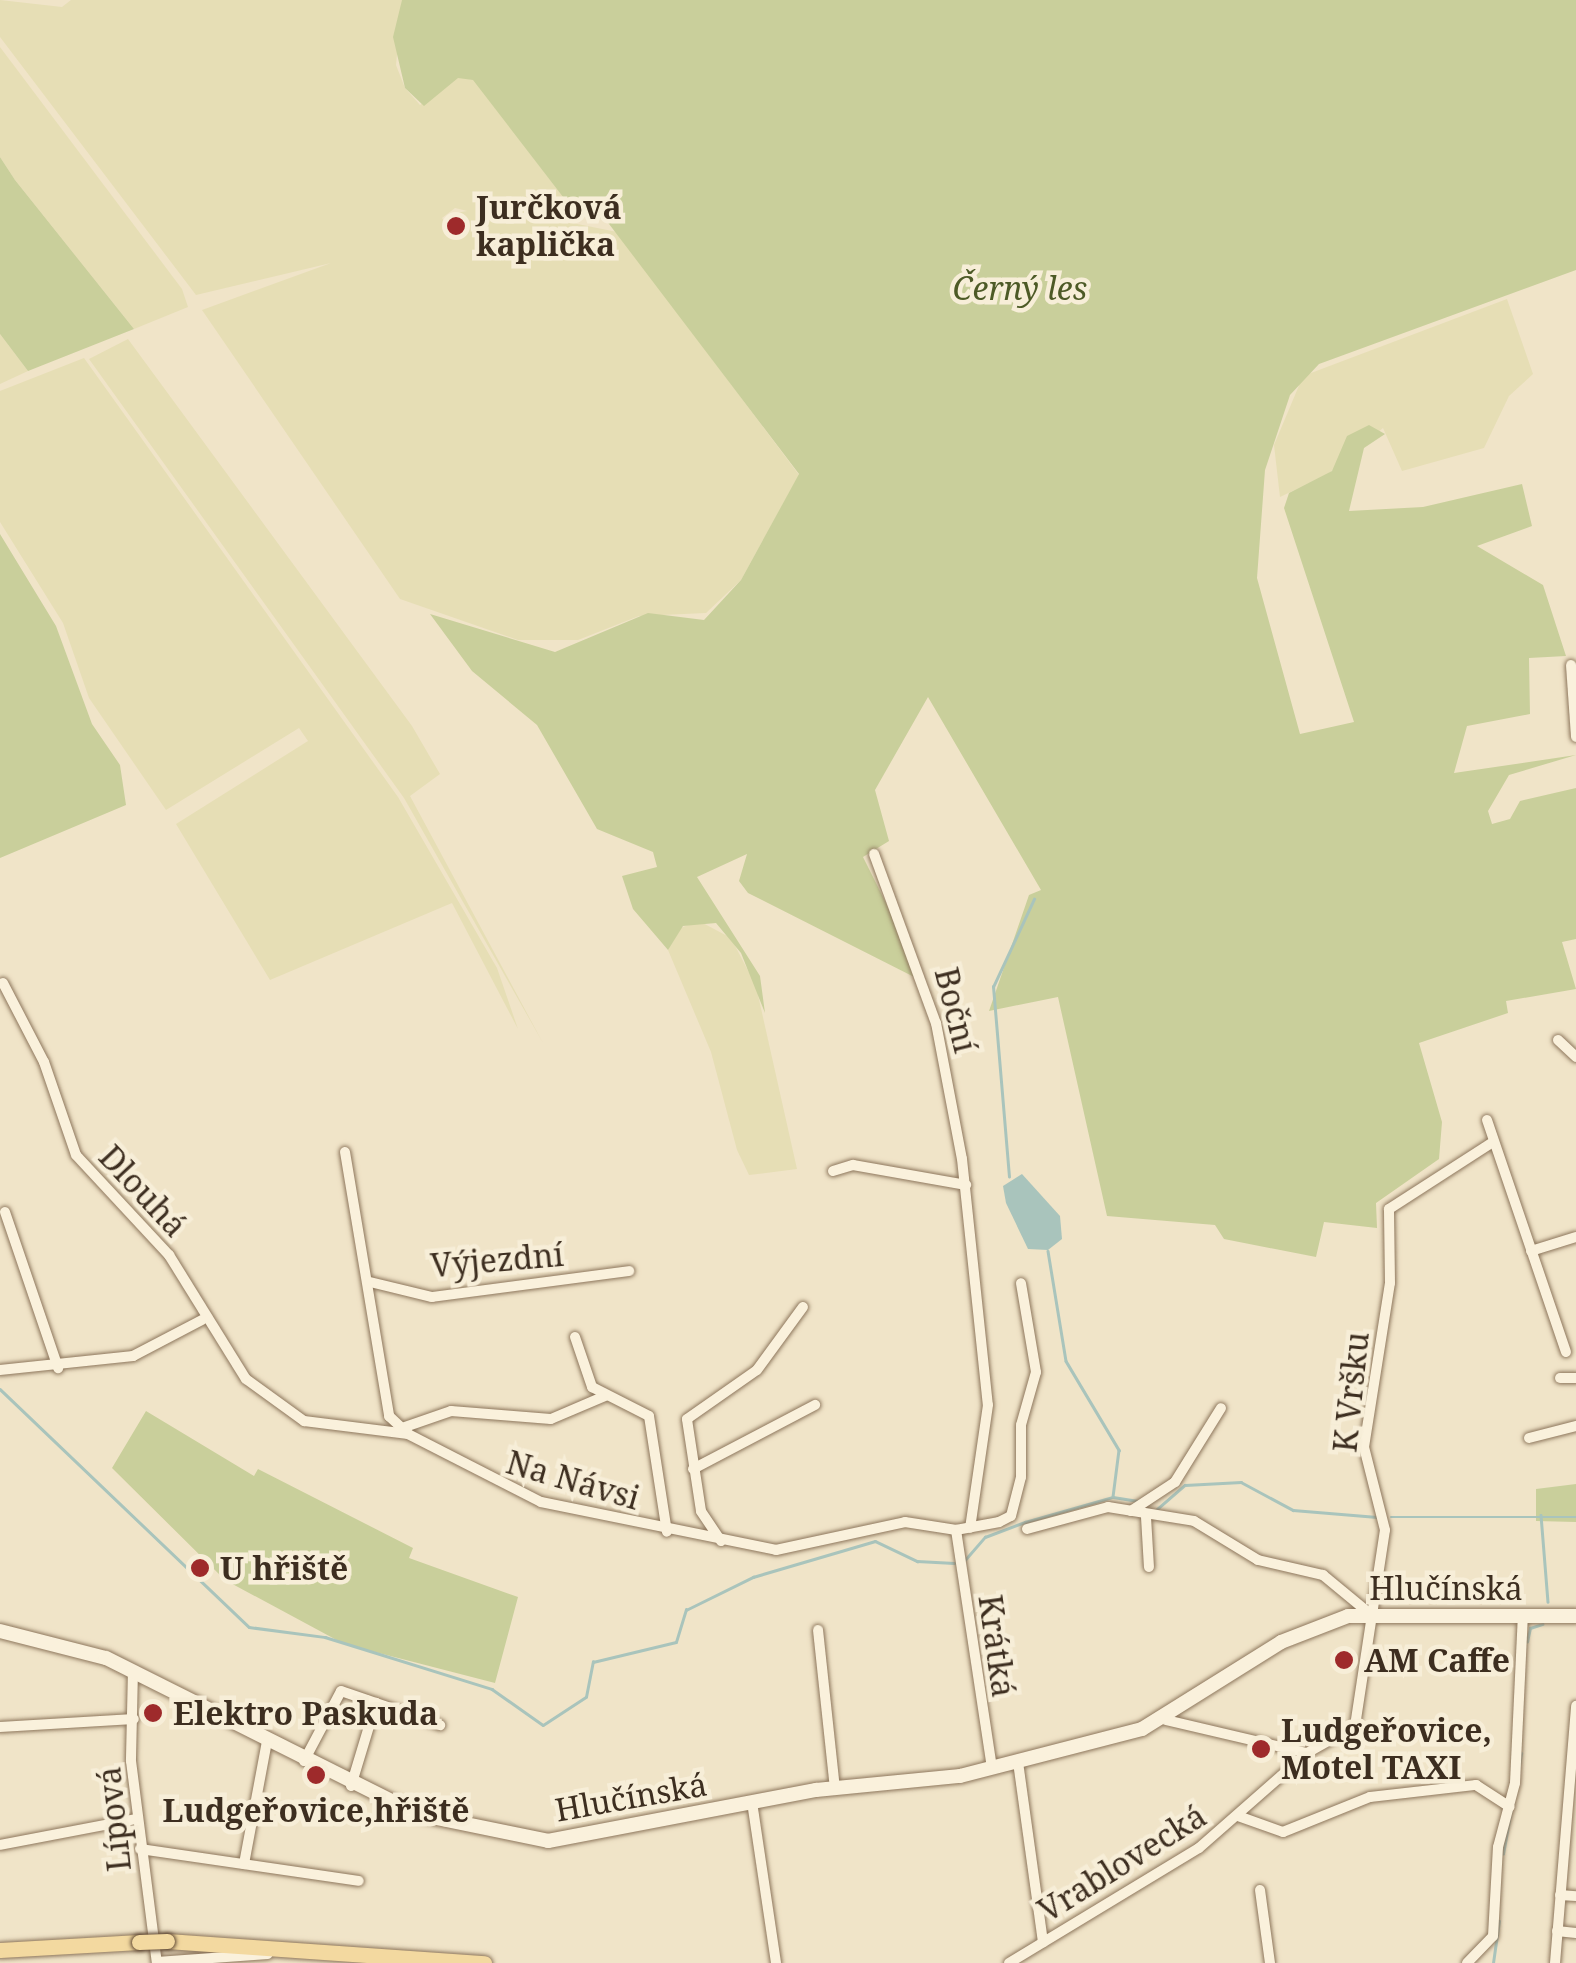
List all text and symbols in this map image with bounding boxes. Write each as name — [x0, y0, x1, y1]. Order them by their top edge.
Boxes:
place label: Jurčková kaplička — [476, 189, 622, 264]
marker: Jurčková kaplička — [445, 215, 467, 237]
park label: Černý les — [953, 269, 1087, 307]
street label: Boční — [927, 964, 985, 1056]
street label: Dlouhá — [91, 1138, 195, 1244]
street label: Výjezdní — [429, 1235, 565, 1285]
street label: K Vršku — [1326, 1330, 1376, 1454]
street label: Na Návsi — [502, 1443, 644, 1517]
place label: U hřiště — [220, 1549, 348, 1587]
marker: U hřiště — [189, 1557, 211, 1579]
street label: Hlučínská — [1369, 1569, 1523, 1607]
street label: Krátká — [971, 1592, 1023, 1700]
place label: AM Caffe — [1364, 1641, 1510, 1679]
marker: AM Caffe — [1333, 1649, 1355, 1671]
place label: Elektro Paskuda — [173, 1694, 438, 1732]
marker: Elektro Paskuda — [142, 1702, 164, 1724]
place label: Ludgeřovice, Motel TAXI — [1281, 1712, 1492, 1787]
marker: Ludgeřovice, Motel TAXI — [1250, 1738, 1272, 1760]
marker: Ludgeřovice,hřiště — [305, 1764, 327, 1786]
street label: Lípová — [89, 1765, 139, 1873]
street label: Hlučínská — [552, 1765, 710, 1829]
place label: Ludgeřovice,hřiště — [163, 1791, 469, 1829]
street label: Vrablovecká — [1031, 1796, 1213, 1930]

